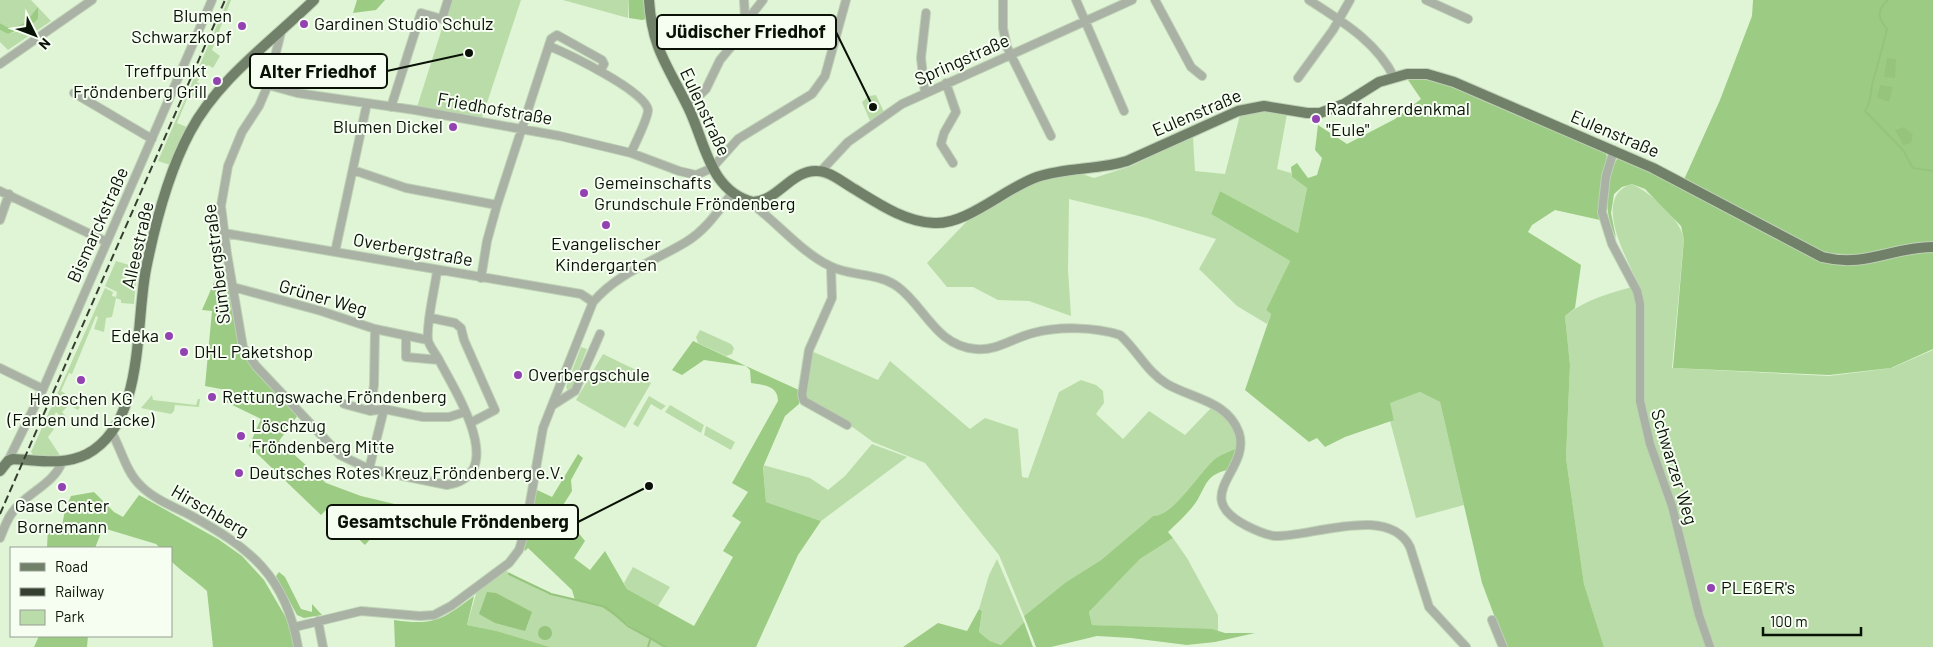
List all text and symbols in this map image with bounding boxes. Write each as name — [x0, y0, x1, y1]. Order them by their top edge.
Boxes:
place label: Blumen Schwarzkopf — [131, 4, 232, 47]
north arrow — [10, 10, 60, 60]
place label: Gardinen Studio Schulz — [314, 12, 493, 34]
callout: Jüdischer Friedhof — [657, 15, 836, 49]
marker: Gardinen Studio Schulz — [298, 18, 310, 30]
text: Jüdischer Friedhof — [666, 19, 826, 42]
marker: Blumen Schwarzkopf — [236, 20, 248, 32]
street label: Springstraße — [911, 28, 1012, 90]
text: N — [36, 35, 54, 53]
callout: Alter Friedhof — [250, 54, 387, 88]
place label: Treffpunkt Fröndenberg Grill — [73, 59, 207, 102]
text: Alter Friedhof — [259, 59, 377, 82]
street label: Eulenstraße — [676, 64, 736, 159]
marker: Treffpunkt Fröndenberg Grill — [211, 75, 223, 87]
street label: Eulenstraße — [1149, 83, 1244, 141]
street label: Friedhofstraße — [436, 87, 554, 129]
place label: Radfahrerdenkmal "Eule" — [1326, 97, 1470, 140]
street label: Eulenstraße — [1568, 104, 1663, 162]
marker: Radfahrerdenkmal "Eule" — [1310, 113, 1322, 125]
place label: Blumen Dickel — [333, 115, 443, 137]
marker: Blumen Dickel — [447, 121, 459, 133]
street label: Bismarckstraße — [62, 164, 132, 286]
place label: Gemeinschafts Grundschule Fröndenberg — [594, 171, 795, 214]
marker: Gemeinschafts Grundschule Fröndenberg — [578, 187, 590, 199]
street label: Alleestraße — [116, 199, 158, 290]
street label: Sümbergstraße — [198, 203, 234, 325]
marker: Evangelischer Kindergarten — [600, 219, 612, 231]
street label: Overbergstraße — [352, 228, 475, 270]
place label: Evangelischer Kindergarten — [551, 232, 661, 275]
street label: Grüner Weg — [277, 274, 370, 320]
place label: Edeka — [111, 324, 159, 346]
marker: Edeka — [163, 330, 175, 342]
place label: DHL Paketshop — [194, 340, 313, 362]
marker: DHL Paketshop — [178, 346, 190, 358]
place label: Overbergschule — [528, 363, 650, 385]
marker: Overbergschule — [512, 369, 524, 381]
marker: Henschen KG (Farben und Lacke) — [75, 374, 87, 386]
place label: Rettungswache Fröndenberg — [222, 385, 447, 407]
place label: Henschen KG (Farben und Lacke) — [6, 387, 155, 430]
marker: Rettungswache Fröndenberg — [206, 391, 218, 403]
street label: Schwarzer Weg — [1647, 406, 1703, 527]
place label: Löschzug Fröndenberg Mitte — [251, 414, 395, 457]
marker: Löschzug Fröndenberg Mitte — [235, 430, 247, 442]
place label: Deutsches Rotes Kreuz Fröndenberg e.V. — [249, 461, 564, 483]
marker: Deutsches Rotes Kreuz Fröndenberg e.V. — [233, 467, 245, 479]
street label: Hirschberg — [168, 479, 253, 541]
marker: Gase Center Bornemann — [56, 481, 68, 493]
place label: Gase Center Bornemann — [15, 494, 110, 537]
callout: Gesamtschule Fröndenberg — [327, 505, 578, 539]
text: Gesamtschule Fröndenberg — [337, 509, 569, 532]
legend — [10, 547, 172, 637]
text: Road — [55, 557, 88, 575]
place label: PLEßER's — [1721, 576, 1795, 598]
text: Railway — [55, 582, 104, 600]
marker: PLEßER's — [1705, 582, 1717, 594]
scale bar — [1763, 604, 1860, 636]
text: Park — [55, 607, 85, 625]
text: 100 m — [1770, 612, 1808, 630]

